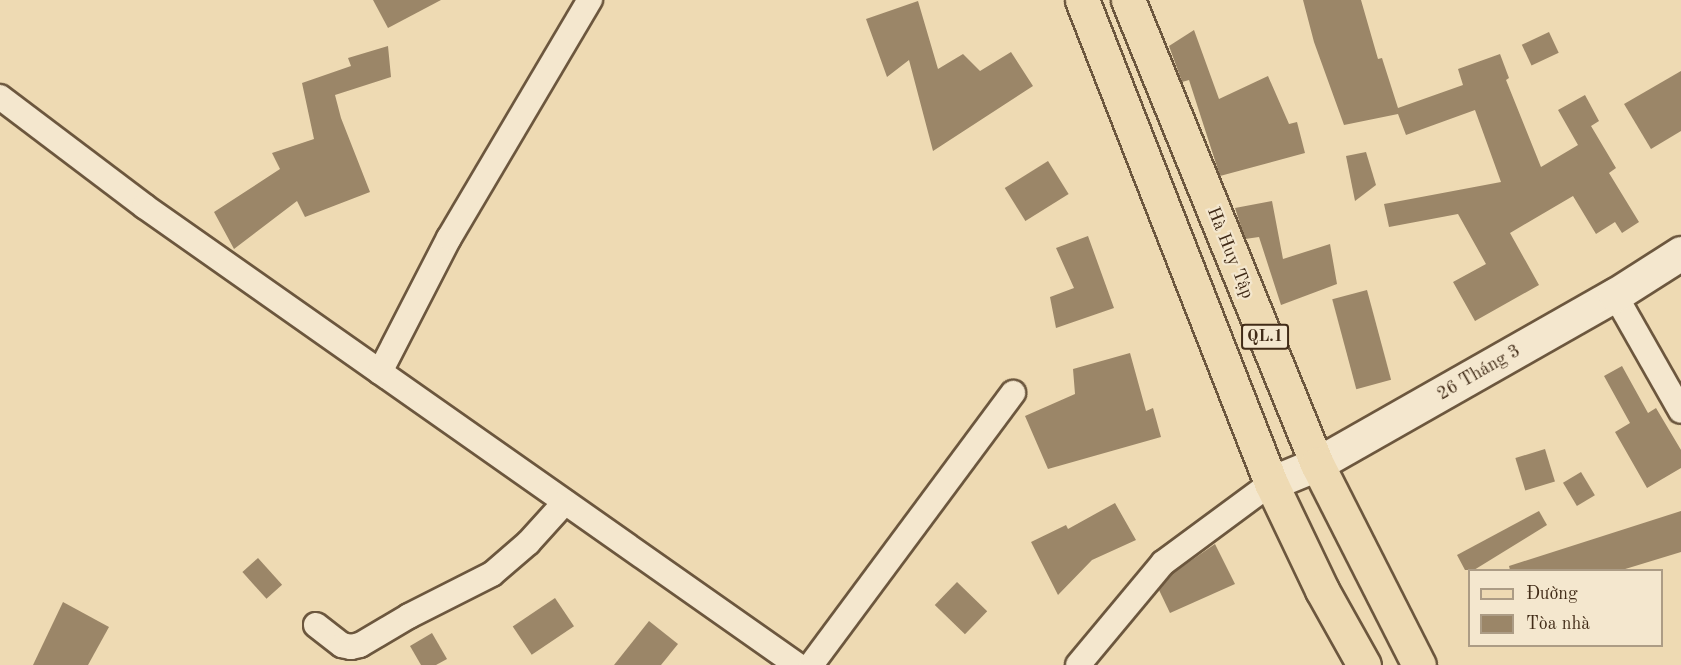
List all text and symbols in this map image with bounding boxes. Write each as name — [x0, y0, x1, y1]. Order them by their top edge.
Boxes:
street label: Hà Huy Tập — [1202, 204, 1258, 302]
road number: QL.1 — [1241, 324, 1289, 350]
street label: 26 Tháng 3 — [1434, 341, 1524, 405]
legend — [1468, 569, 1663, 647]
text: Đường — [1526, 585, 1578, 603]
text: Tòa nhà — [1526, 615, 1590, 633]

